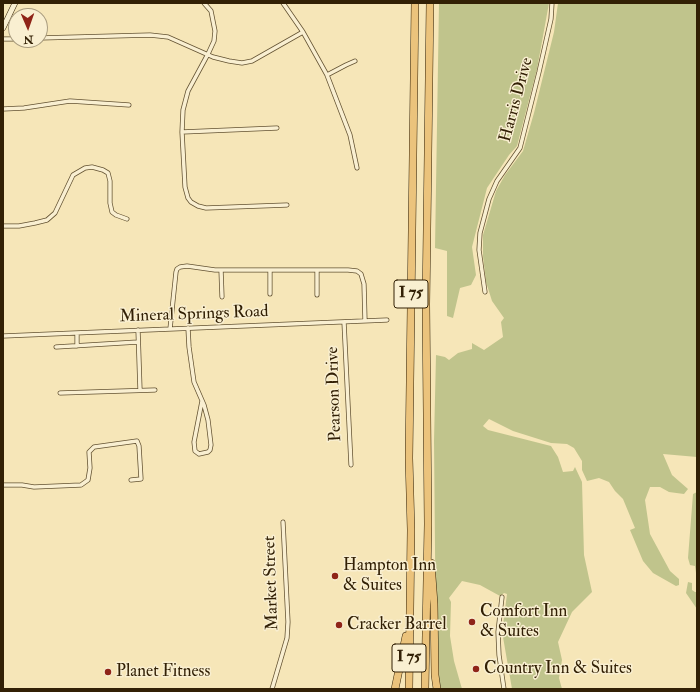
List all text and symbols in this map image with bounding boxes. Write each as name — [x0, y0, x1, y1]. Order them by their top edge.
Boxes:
north arrow — [8, 8, 48, 48]
text: N — [23, 33, 34, 46]
street label: Harris Drive — [496, 56, 538, 144]
road number: I 75 — [394, 280, 428, 308]
street label: Mineral Springs Road — [119, 302, 269, 328]
street label: Pearson Drive — [323, 346, 347, 442]
street label: Market Street — [260, 535, 284, 631]
place label: Hampton Inn & Suites — [343, 556, 436, 596]
marker: Hampton Inn & Suites — [330, 571, 340, 581]
place label: Comfort Inn & Suites — [480, 602, 567, 642]
place label: Cracker Barrel — [347, 615, 447, 635]
marker: Comfort Inn & Suites — [467, 617, 477, 627]
marker: Cracker Barrel — [334, 620, 344, 630]
road number: I 75 — [392, 644, 426, 672]
place label: Country Inn & Suites — [484, 659, 632, 679]
place label: Planet Fitness — [116, 662, 210, 682]
marker: Country Inn & Suites — [471, 664, 481, 674]
marker: Planet Fitness — [103, 667, 113, 677]

